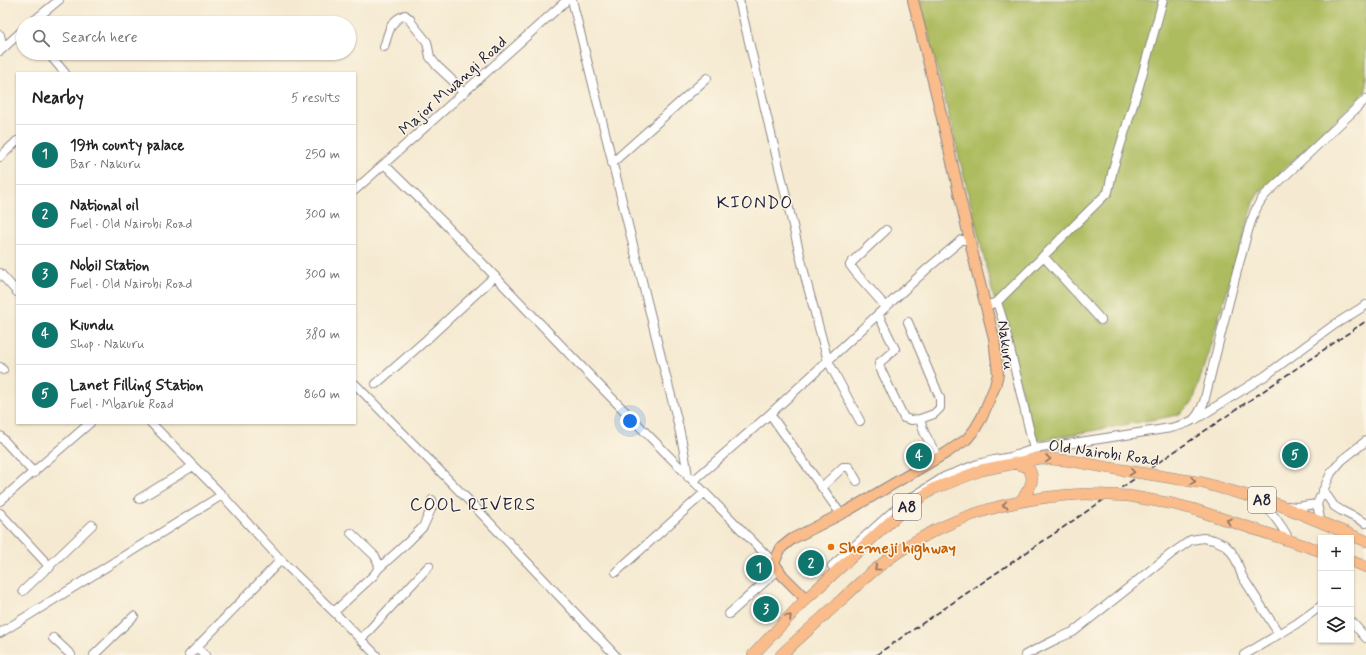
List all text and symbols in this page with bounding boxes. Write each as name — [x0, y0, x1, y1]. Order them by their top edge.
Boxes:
search box — [16, 16, 356, 60]
icon: search — [30, 27, 52, 49]
text: Search here — [62, 28, 138, 48]
street label: Major Mwangi Road — [394, 32, 512, 140]
text: Nearby — [32, 87, 84, 109]
text: 5 results — [291, 90, 340, 107]
text: 19th county palace — [70, 136, 184, 156]
text: 1 — [42, 146, 48, 163]
text: 250 m — [305, 146, 340, 163]
text: Bar · Nakuru — [70, 156, 141, 173]
district label: KIONDO — [717, 191, 793, 215]
text: National oil — [70, 196, 139, 216]
text: 2 — [42, 206, 48, 223]
text: 300 m — [305, 206, 340, 223]
text: Fuel · Old Nairobi Road — [70, 216, 192, 233]
text: Nobil Station — [70, 256, 149, 276]
text: 3 — [42, 266, 48, 283]
text: 300 m — [305, 266, 340, 283]
text: Fuel · Old Nairobi Road — [70, 276, 192, 293]
text: Kiundu — [70, 316, 114, 336]
street label: Nakuru — [992, 319, 1019, 371]
text: 4 — [41, 326, 49, 343]
text: 380 m — [305, 326, 340, 343]
text: Shop · Nakuru — [70, 336, 144, 353]
text: Lanet Filling Station — [70, 376, 203, 396]
text: 5 — [41, 386, 49, 403]
text: 860 m — [304, 386, 340, 403]
text: Fuel · Mbaruk Road — [70, 396, 174, 413]
your location — [620, 411, 640, 431]
street label: Old Nairobi Road — [1047, 435, 1160, 472]
pin: 5 — [1282, 440, 1308, 470]
pin: 4 — [906, 441, 932, 471]
one-way arrow — [1045, 455, 1051, 464]
one-way arrow — [1129, 467, 1135, 476]
one-way arrow — [1189, 477, 1196, 485]
road number: A8 — [1248, 487, 1276, 513]
district label: COOL RIVERS — [410, 493, 536, 517]
road number: A8 — [893, 494, 921, 520]
one-way arrow — [1002, 501, 1008, 509]
one-way arrow — [1226, 517, 1233, 526]
map controls — [1318, 535, 1354, 643]
button: + — [1318, 535, 1354, 571]
place label: Shemeji highway — [839, 538, 956, 561]
marker: Shemeji highway — [826, 542, 836, 552]
pin: 2 — [798, 548, 824, 578]
pin: 1 — [746, 553, 772, 583]
one-way arrow — [874, 563, 881, 570]
button: − — [1318, 571, 1354, 607]
pin: 3 — [753, 594, 779, 624]
button: layers — [1318, 607, 1354, 643]
one-way arrow — [784, 614, 792, 622]

